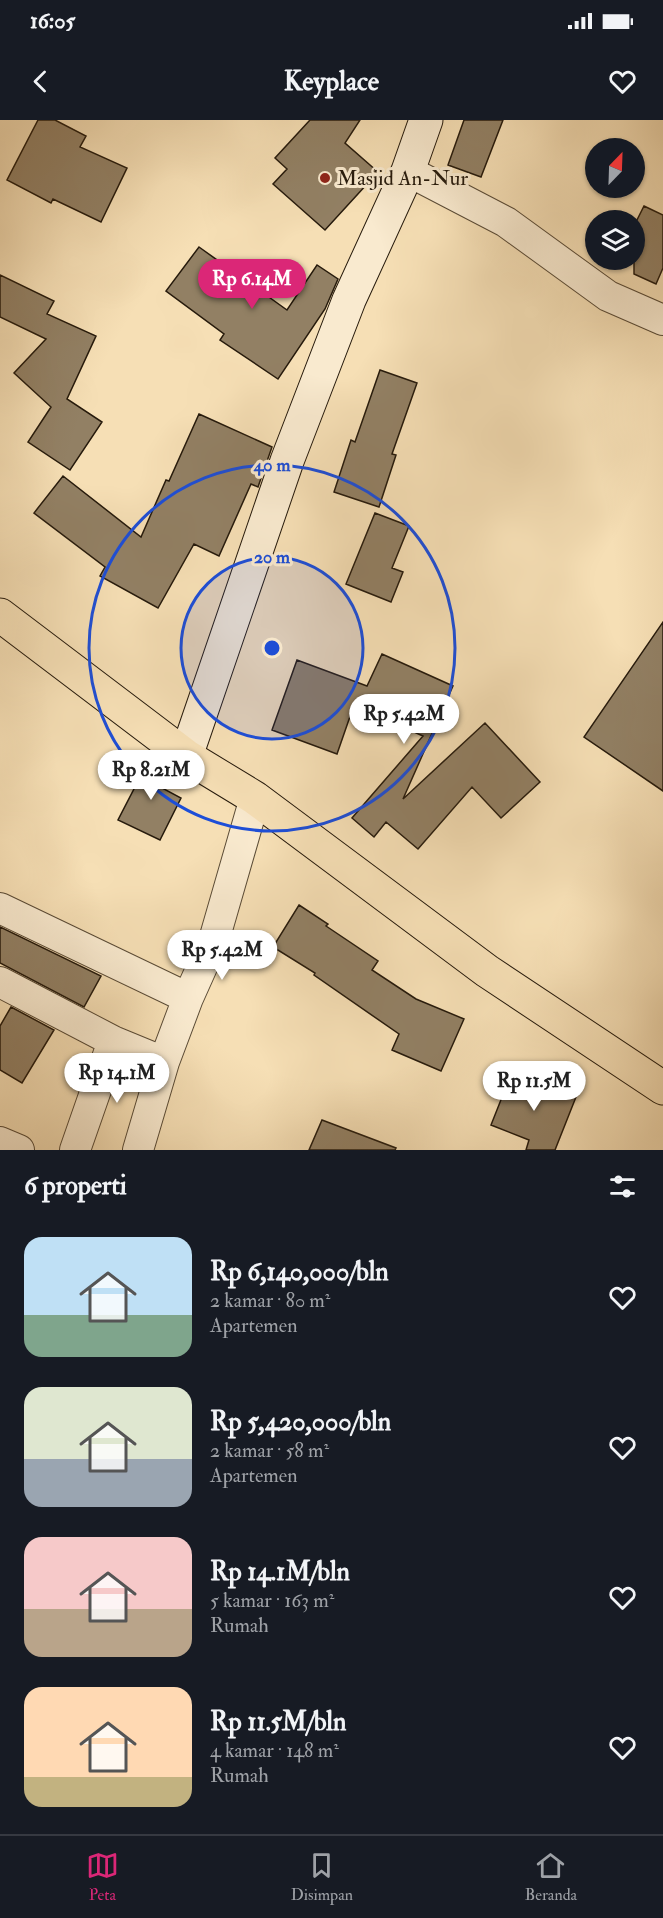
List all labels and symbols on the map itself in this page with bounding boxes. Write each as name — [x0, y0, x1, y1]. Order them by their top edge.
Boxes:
north arrow — [585, 138, 645, 198]
place label: Masjid An-Nur — [337, 165, 468, 192]
marker: Masjid An-Nur — [318, 171, 332, 185]
pin: Rp 6.14M — [190, 259, 314, 310]
text: 40 m — [253, 454, 291, 477]
text: 20 m — [254, 546, 291, 569]
centre of rings — [262, 638, 282, 658]
pin: Rp 5.42M — [342, 694, 466, 745]
pin: Rp 8.21M — [89, 750, 213, 801]
pin: Rp 5.42M — [160, 930, 284, 981]
pin: Rp 14.1M — [55, 1053, 179, 1104]
pin: Rp 11.5M — [472, 1061, 596, 1112]

